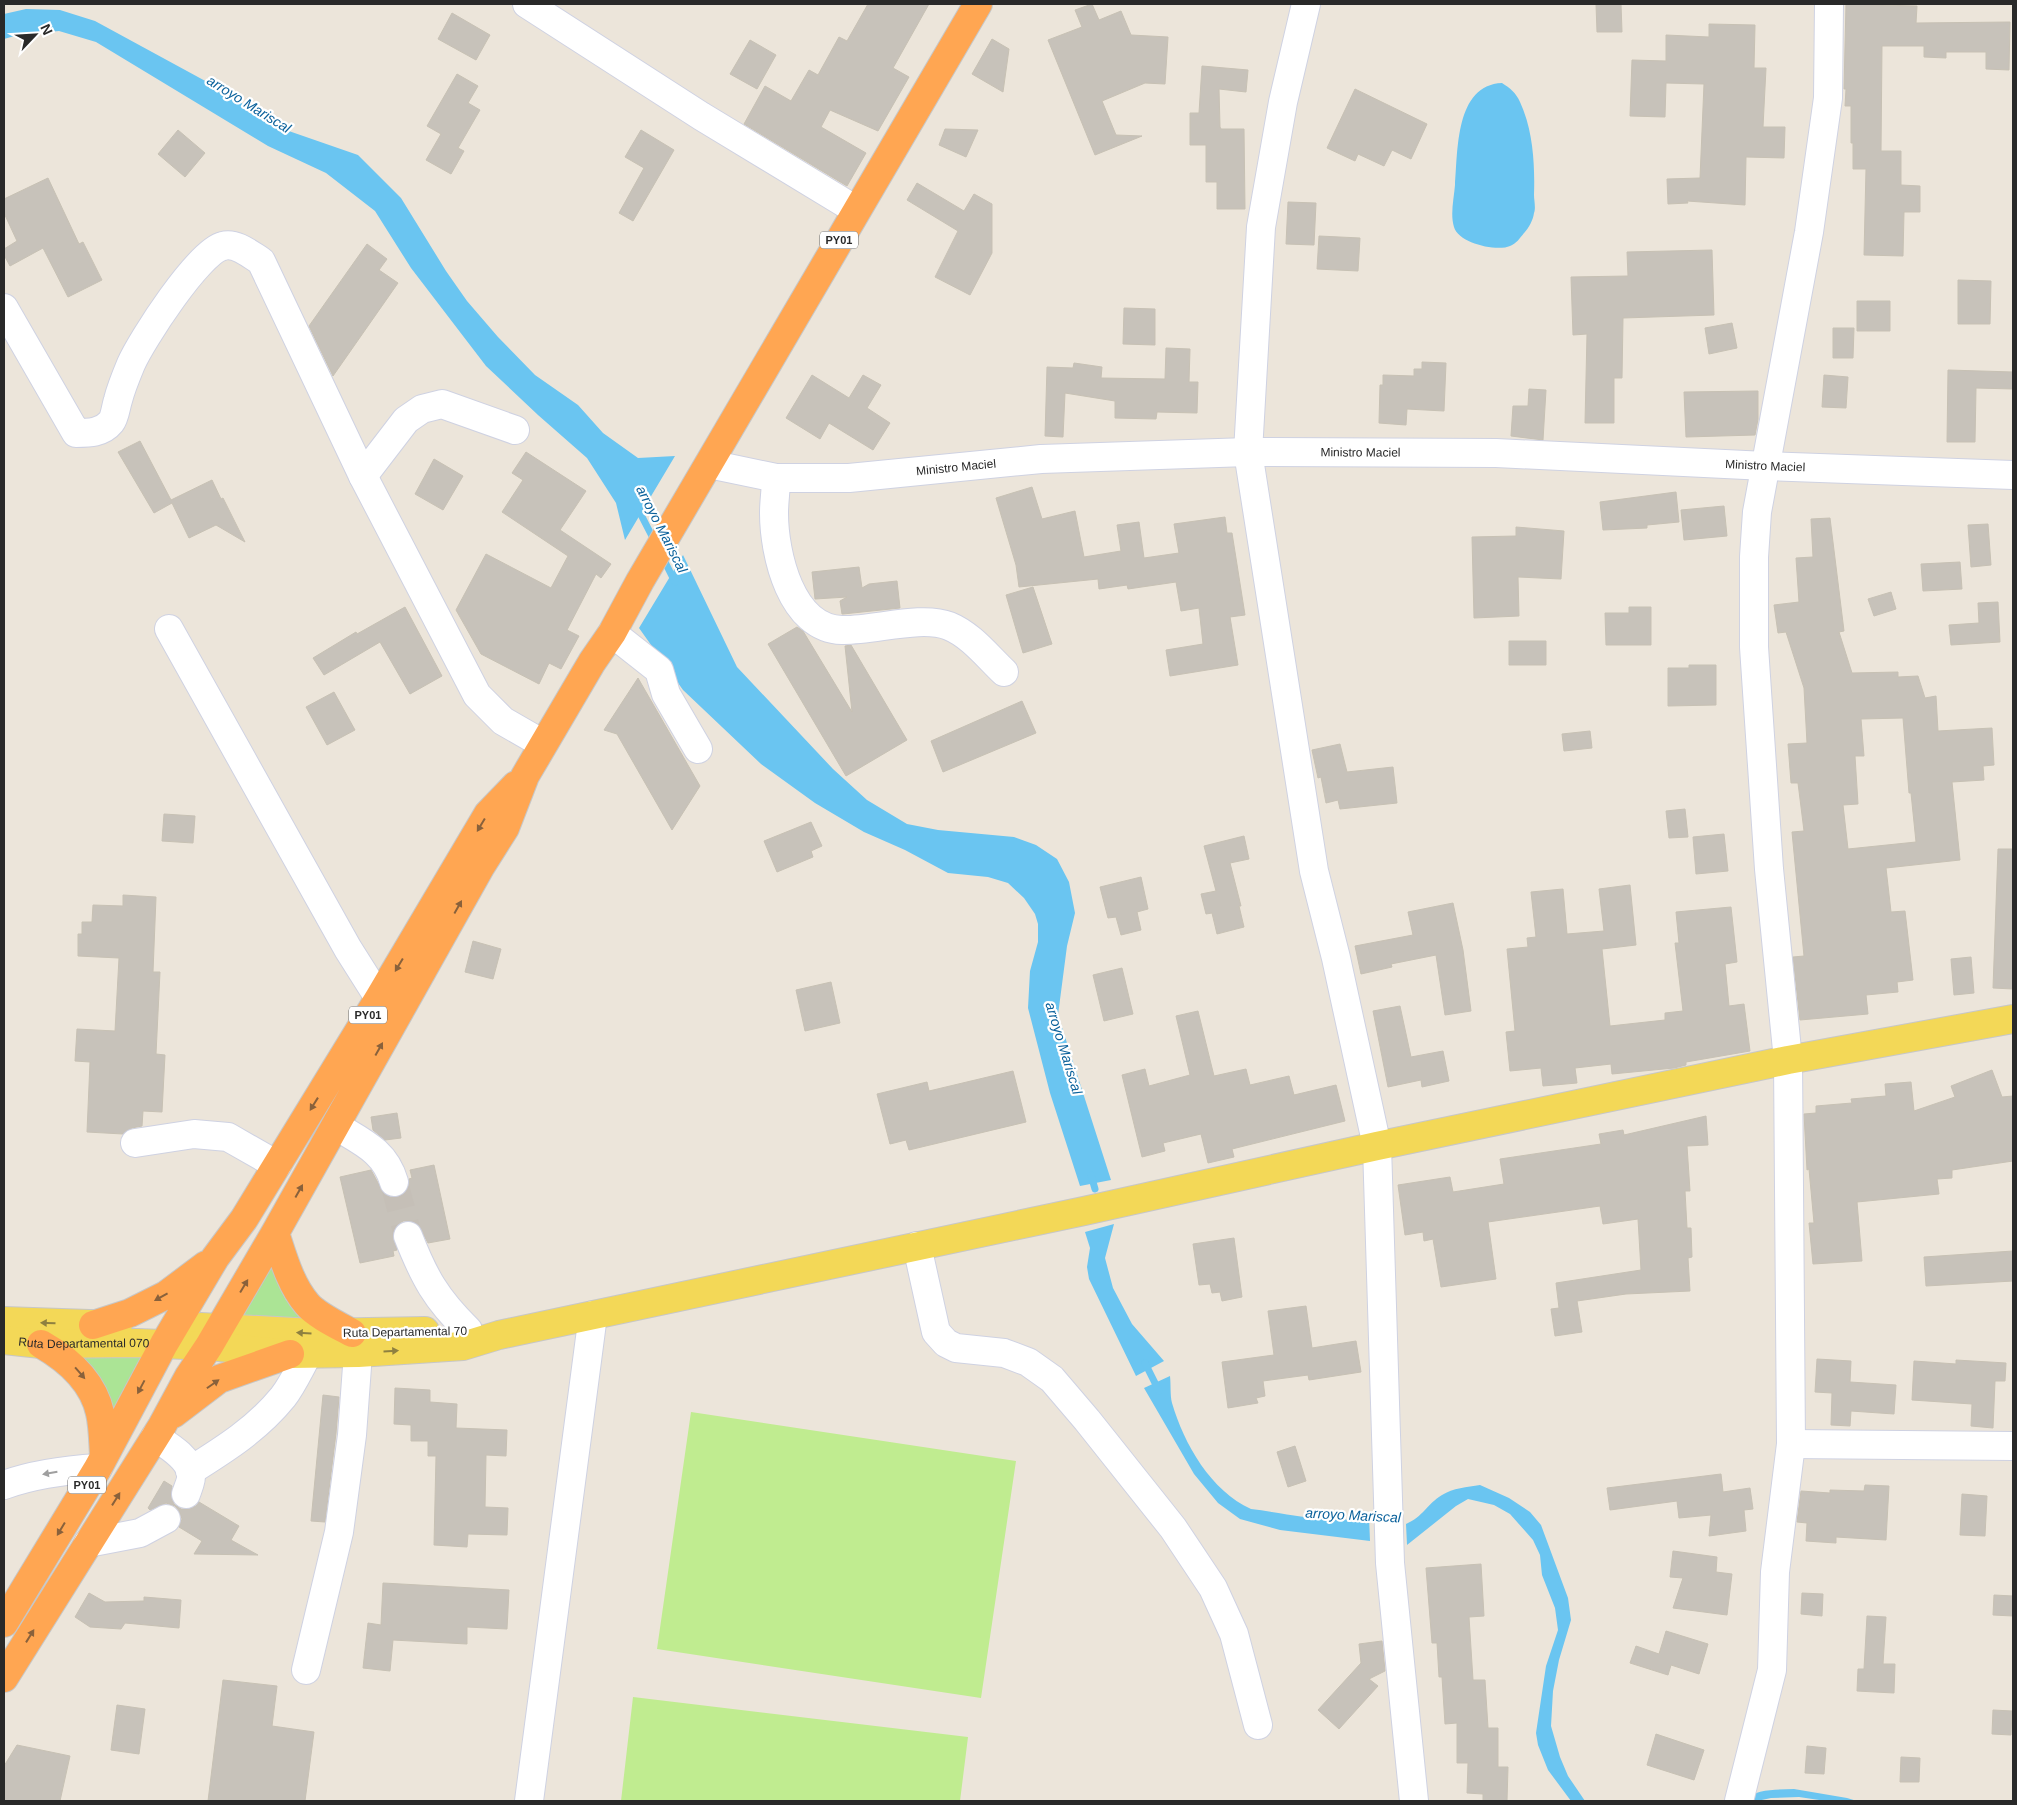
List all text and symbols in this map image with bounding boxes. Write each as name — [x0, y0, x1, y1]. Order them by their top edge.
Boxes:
north arrow — [10, 10, 60, 60]
text: N — [37, 22, 56, 37]
water label: arroyo Mariscal — [204, 72, 295, 137]
road number: PY01 — [820, 232, 858, 248]
street label: Ministro Maciel — [1320, 445, 1401, 460]
street label: Ministro Maciel — [915, 456, 997, 478]
street label: Ministro Maciel — [1725, 457, 1805, 474]
water label: arroyo Mariscal — [633, 483, 691, 576]
one-way arrow — [477, 819, 486, 832]
one-way arrow — [454, 901, 463, 914]
one-way arrow — [394, 959, 403, 972]
water label: arroyo Mariscal — [1042, 1000, 1086, 1097]
road number: PY01 — [349, 1006, 387, 1024]
one-way arrow — [374, 1042, 383, 1056]
one-way arrow — [309, 1097, 319, 1111]
one-way arrow — [295, 1183, 303, 1198]
one-way arrow — [239, 1280, 248, 1293]
one-way arrow — [154, 1293, 169, 1301]
one-way arrow — [40, 1318, 56, 1326]
street label: Ruta Departamental 70 — [343, 1324, 467, 1340]
one-way arrow — [295, 1328, 311, 1336]
street label: Ruta Departamental 070 — [18, 1335, 150, 1351]
one-way arrow — [383, 1346, 399, 1354]
one-way arrow — [74, 1367, 85, 1380]
one-way arrow — [206, 1379, 220, 1389]
one-way arrow — [137, 1380, 145, 1394]
one-way arrow — [42, 1470, 58, 1478]
road number: PY01 — [68, 1476, 106, 1494]
one-way arrow — [111, 1492, 121, 1505]
water label: arroyo Mariscal — [1305, 1505, 1402, 1526]
one-way arrow — [57, 1522, 66, 1535]
one-way arrow — [25, 1630, 34, 1643]

